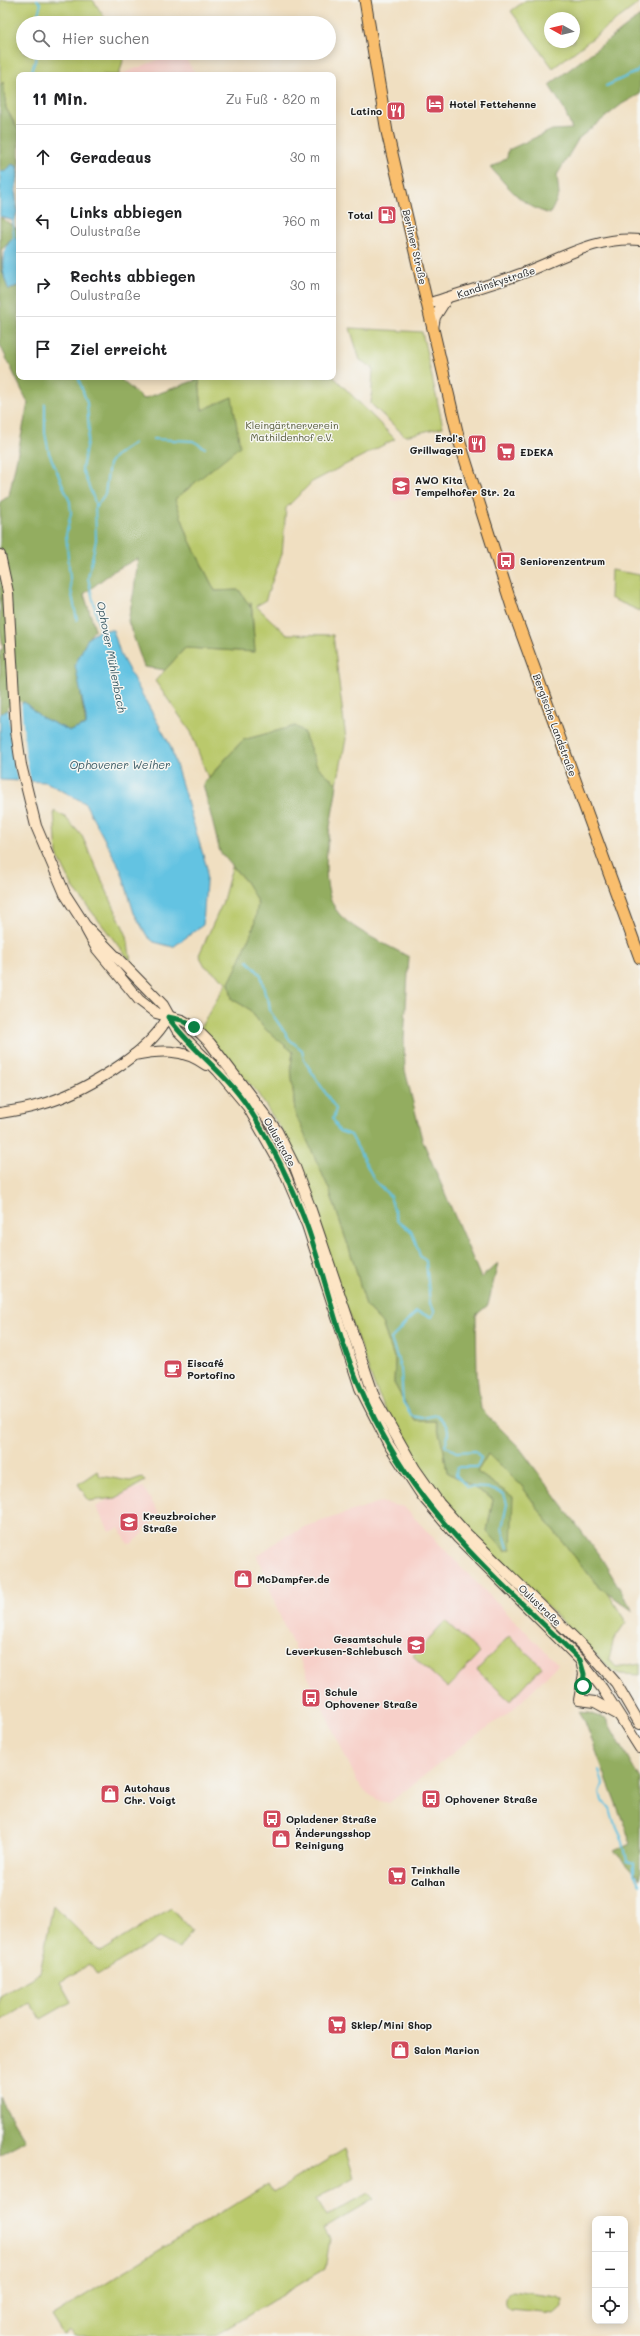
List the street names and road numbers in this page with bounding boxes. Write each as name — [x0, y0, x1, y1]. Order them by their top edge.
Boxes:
street label: Berliner Straße — [400, 208, 430, 286]
street label: Kandinskystraße — [455, 263, 537, 301]
street label: Bergische Landstraße — [530, 672, 580, 778]
street label: Oulustraße — [261, 1115, 299, 1169]
street label: Oulustraße — [516, 1581, 564, 1629]

